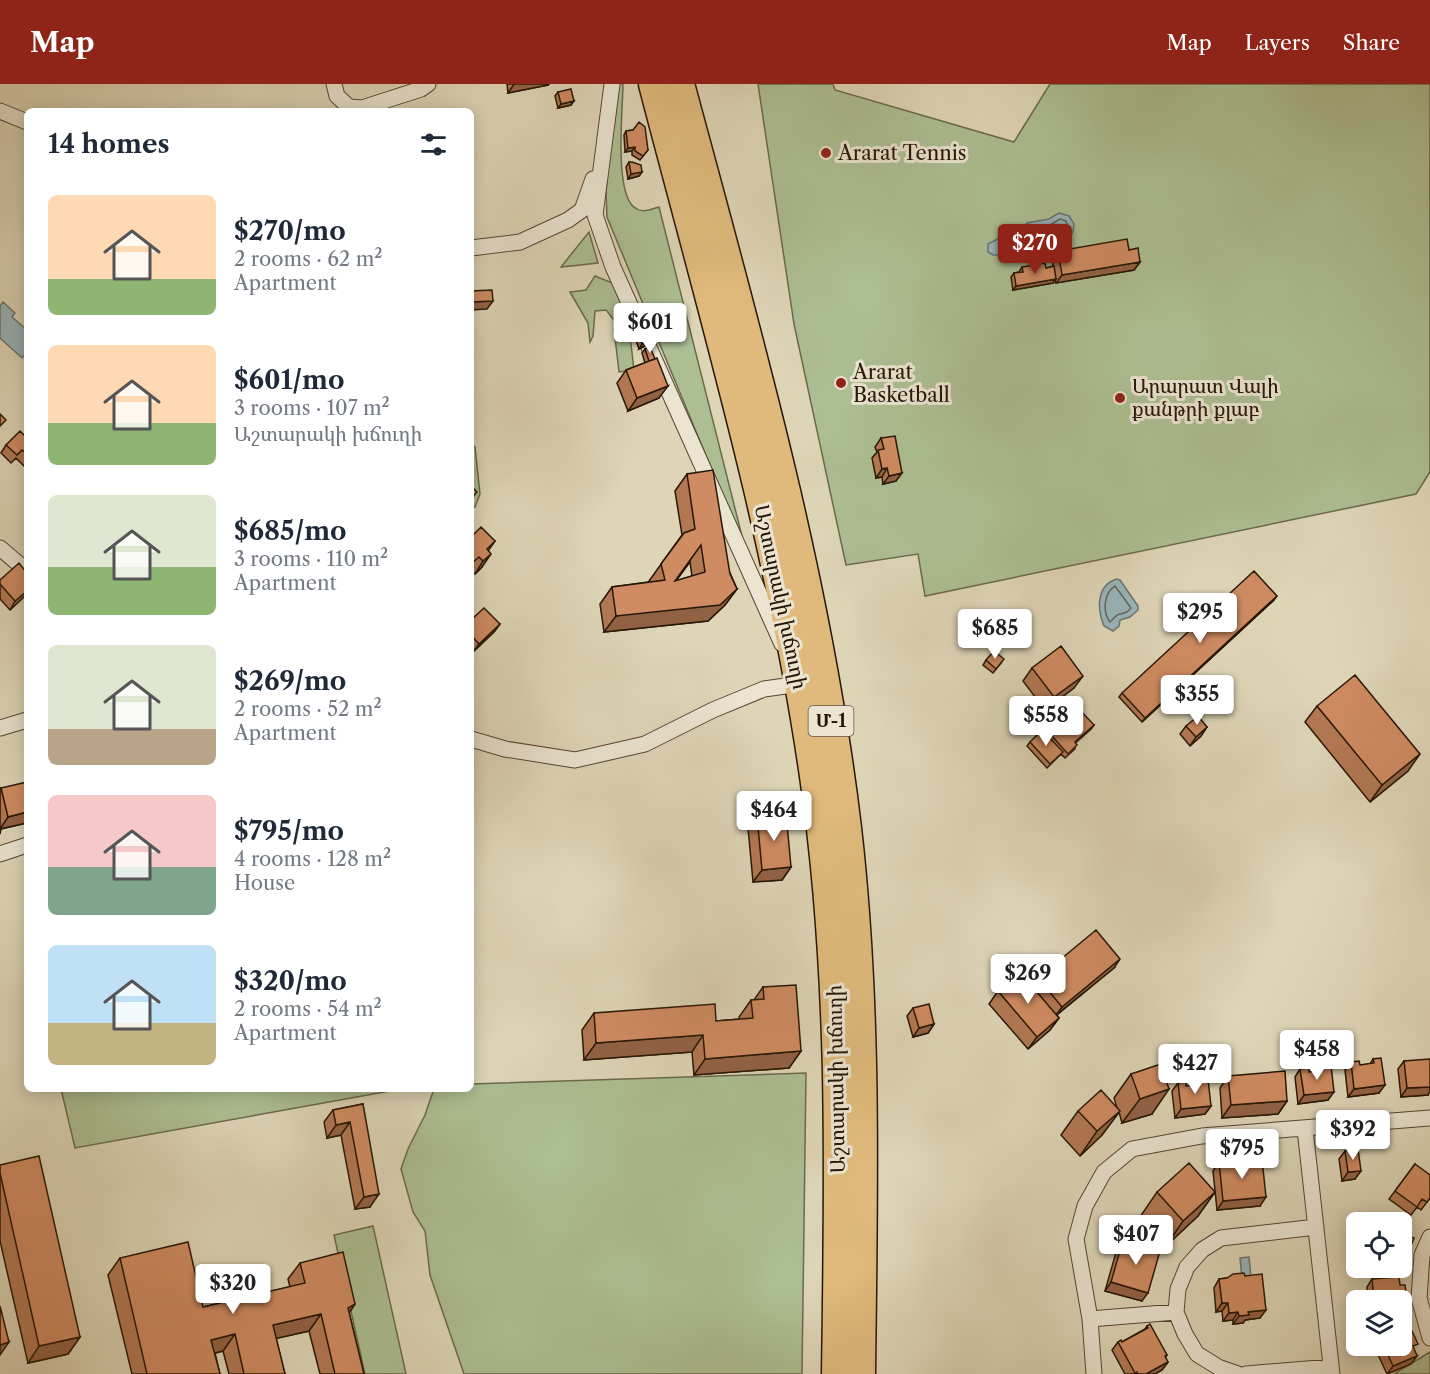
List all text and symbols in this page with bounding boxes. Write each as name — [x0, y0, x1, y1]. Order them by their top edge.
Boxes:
text: Map — [30, 25, 94, 59]
text: Map — [1167, 30, 1212, 55]
text: Layers — [1245, 30, 1310, 55]
text: Share — [1343, 30, 1400, 55]
text: 14 homes — [48, 128, 170, 160]
icon: filters — [417, 128, 450, 161]
place label: Ararat Tennis — [837, 141, 967, 165]
marker: Ararat Tennis — [819, 146, 833, 160]
text: $270/mo — [234, 215, 346, 247]
icon: home — [96, 219, 168, 291]
pin: $270 — [999, 224, 1071, 275]
text: $270 — [1012, 231, 1058, 255]
text: 2 rooms · 62 m² — [234, 247, 382, 271]
text: Apartment — [234, 271, 337, 295]
pin: $601 — [614, 303, 686, 354]
text: $601 — [628, 310, 672, 334]
place label: Ararat Basketball — [852, 360, 950, 407]
text: $601/mo — [234, 364, 345, 396]
icon: home — [96, 369, 168, 441]
place label: Արարատ Վալի քանթրի քլաբ — [1132, 374, 1279, 421]
marker: Ararat Basketball — [834, 376, 848, 390]
marker: Արարատ Վալի քանթրի քլաբ — [1113, 391, 1127, 405]
text: 3 rooms · 107 m² — [234, 396, 390, 420]
text: Աշտարակի խճուղի — [234, 422, 422, 446]
street label: Աշտարակի խճուղի — [750, 503, 812, 691]
text: $685/mo — [234, 515, 347, 547]
icon: home — [96, 519, 168, 591]
text: 3 rooms · 110 m² — [234, 547, 388, 571]
text: Apartment — [234, 571, 337, 595]
pin: $295 — [1164, 593, 1236, 644]
text: $295 — [1177, 600, 1223, 624]
pin: $685 — [959, 609, 1031, 660]
text: $685 — [972, 616, 1018, 640]
text: $269/mo — [234, 665, 346, 697]
icon: home — [96, 669, 168, 741]
pin: $355 — [1161, 675, 1233, 726]
text: $355 — [1175, 682, 1219, 706]
pin: $558 — [1010, 696, 1082, 747]
text: 2 rooms · 52 m² — [234, 697, 382, 721]
text: $558 — [1023, 703, 1069, 727]
road number: Մ-1 — [808, 706, 854, 736]
text: Apartment — [234, 721, 337, 745]
pin: $464 — [738, 791, 810, 842]
text: $464 — [751, 798, 797, 822]
text: $795/mo — [234, 815, 344, 847]
icon: home — [96, 819, 168, 891]
text: 4 rooms · 128 m² — [234, 847, 391, 871]
text: House — [234, 871, 295, 895]
pin: $269 — [992, 954, 1064, 1005]
text: $269 — [1005, 961, 1051, 985]
text: $320/mo — [234, 965, 347, 997]
icon: home — [96, 969, 168, 1041]
street label: Աշտարակի խճուղի — [822, 985, 850, 1173]
text: 2 rooms · 54 m² — [234, 997, 382, 1021]
text: Apartment — [234, 1021, 337, 1045]
pin: $458 — [1281, 1030, 1353, 1081]
text: $458 — [1294, 1037, 1340, 1061]
pin: $427 — [1159, 1044, 1231, 1095]
text: $427 — [1172, 1051, 1218, 1075]
pin: $392 — [1317, 1110, 1389, 1161]
text: $392 — [1330, 1117, 1376, 1141]
pin: $795 — [1206, 1129, 1278, 1180]
text: $795 — [1220, 1136, 1264, 1160]
map controls — [1346, 1212, 1412, 1356]
button: locate — [1346, 1212, 1412, 1278]
pin: $407 — [1100, 1215, 1172, 1266]
text: $407 — [1113, 1222, 1159, 1246]
pin: $320 — [197, 1264, 269, 1315]
text: $320 — [209, 1271, 257, 1295]
button: layers — [1346, 1290, 1412, 1356]

